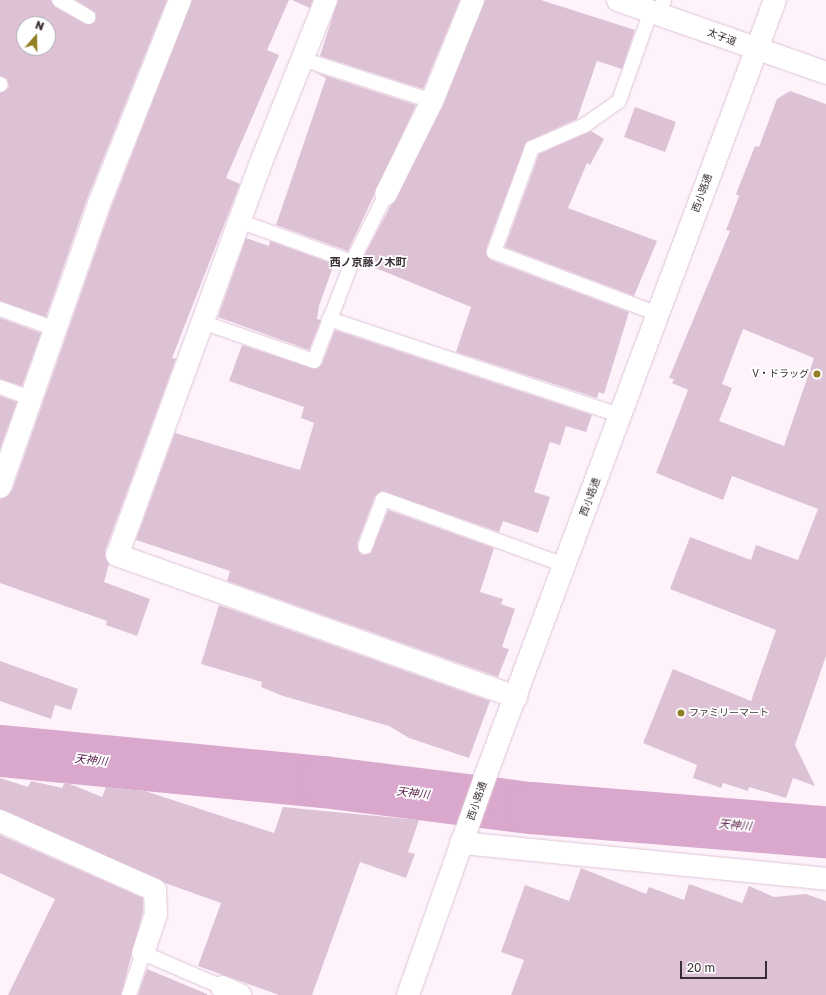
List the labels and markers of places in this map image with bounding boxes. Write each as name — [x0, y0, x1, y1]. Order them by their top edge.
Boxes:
place label: V・ドラッグ — [752, 368, 809, 380]
marker: V・ドラッグ — [812, 369, 822, 379]
place label: ファミリーマート — [689, 707, 769, 719]
marker: ファミリーマート — [676, 708, 686, 718]

